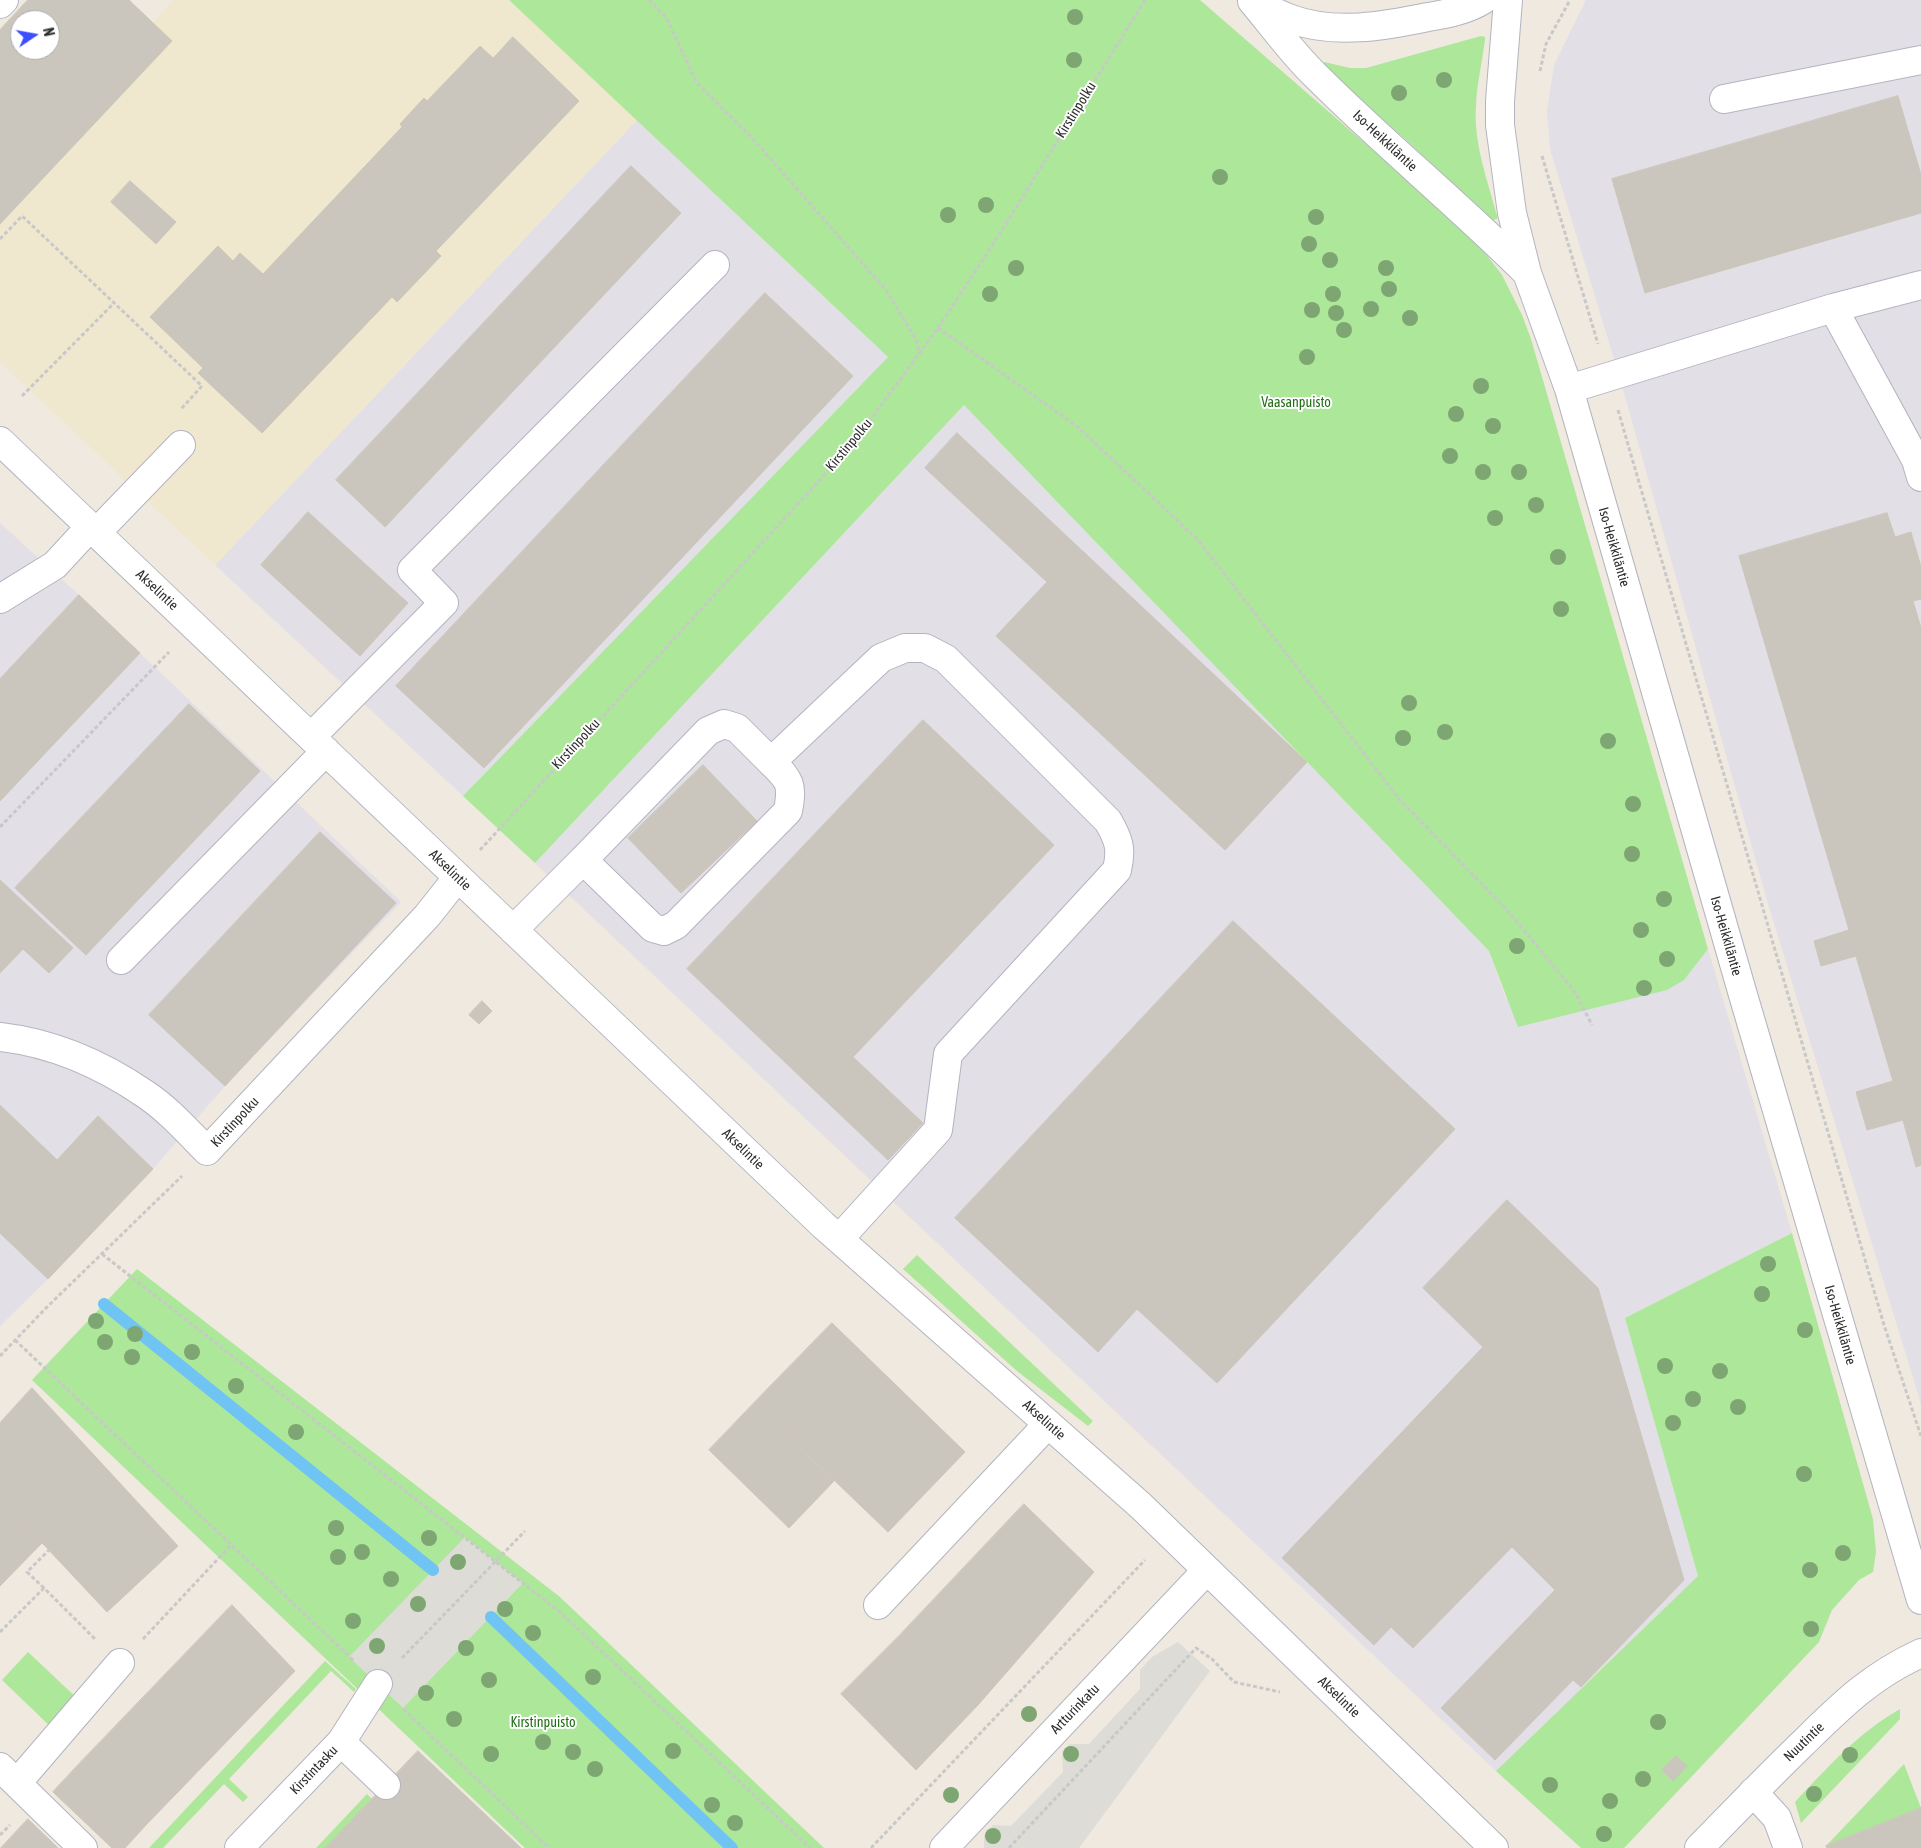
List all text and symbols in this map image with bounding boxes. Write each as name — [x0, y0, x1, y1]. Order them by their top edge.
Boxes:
north arrow — [10, 10, 60, 60]
text: N — [40, 26, 57, 38]
street label: Kirstinpolku — [1052, 79, 1100, 141]
street label: Iso-Heikkiläntie — [1349, 107, 1421, 175]
park label: Vaasanpuisto — [1261, 395, 1331, 411]
street label: Kirstinpolku — [822, 415, 876, 475]
street label: Iso-Heikkiläntie — [1595, 505, 1633, 589]
street label: Akselintie — [132, 566, 182, 614]
street label: Kirstinpolku — [548, 715, 604, 773]
street label: Akselintie — [426, 846, 474, 894]
street label: Iso-Heikkiläntie — [1707, 894, 1745, 978]
street label: Kirstinpolku — [207, 1093, 263, 1151]
street label: Akselintie — [719, 1125, 767, 1173]
street label: Iso-Heikkiläntie — [1821, 1283, 1859, 1367]
street label: Akselintie — [1019, 1396, 1069, 1444]
street label: Akselintie — [1315, 1673, 1363, 1721]
street label: Artturinkatu — [1047, 1680, 1103, 1738]
park label: Kirstinpuisto — [510, 1715, 576, 1731]
street label: Nuutintie — [1780, 1719, 1828, 1765]
street label: Kirstintasku — [287, 1742, 341, 1798]

